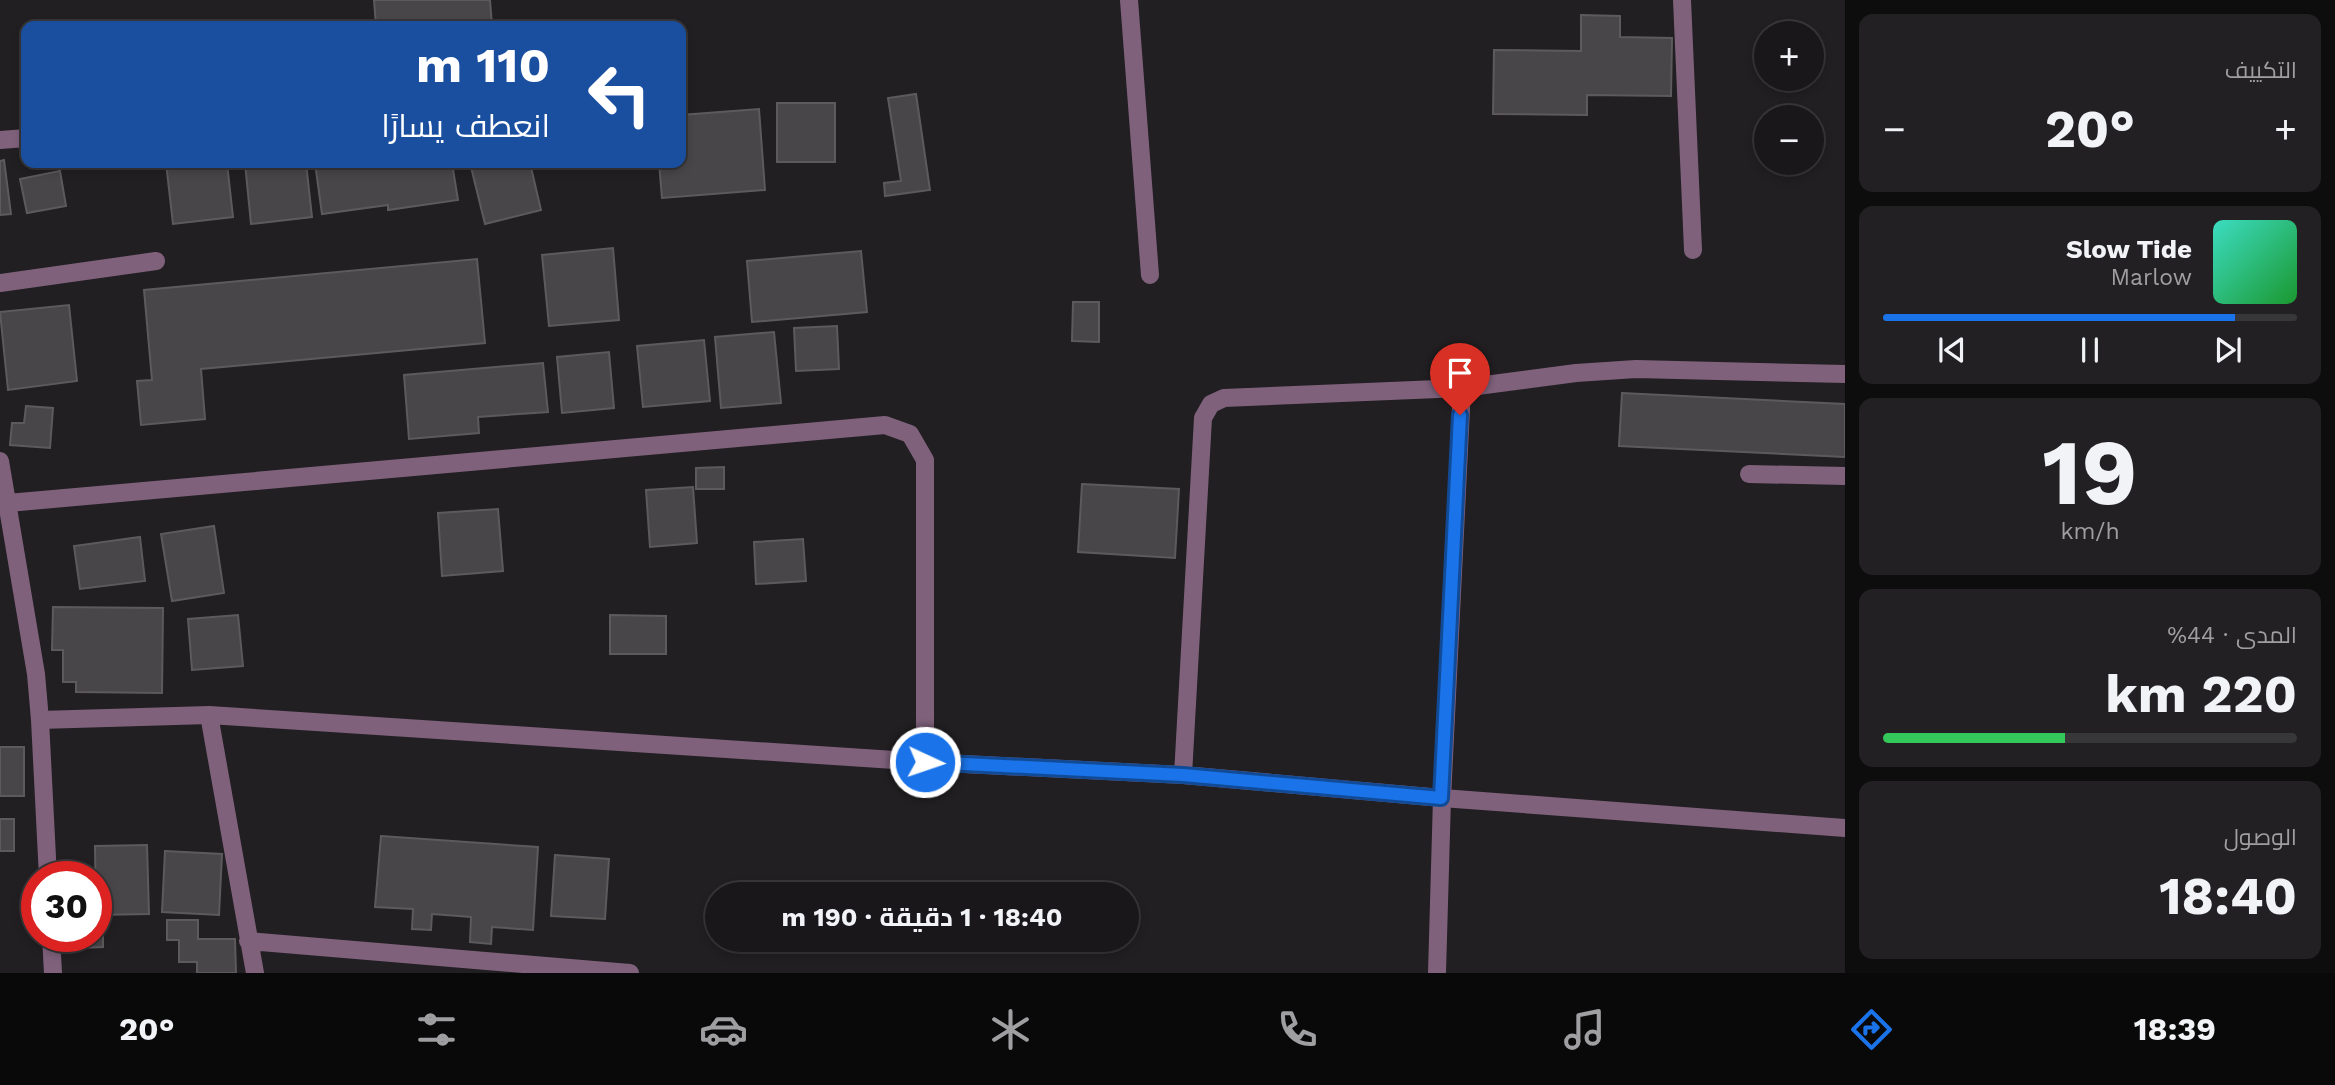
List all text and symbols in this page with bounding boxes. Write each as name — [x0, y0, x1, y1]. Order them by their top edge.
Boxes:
map controls — [1754, 21, 1824, 175]
button: + — [1754, 21, 1824, 91]
text: 110 m — [416, 36, 550, 94]
icon: left — [574, 49, 665, 140]
text: التكييف — [2225, 57, 2297, 84]
text: 20° — [2045, 99, 2135, 160]
button: − — [1754, 105, 1824, 175]
text: انعطف يسارًا — [381, 107, 550, 145]
text: − — [1883, 107, 1906, 151]
text: + — [2274, 107, 2297, 151]
text: Slow Tide — [2066, 234, 2192, 264]
text: Marlow — [2110, 264, 2192, 291]
icon: previous — [1933, 331, 1971, 369]
icon: pause — [2071, 331, 2109, 369]
icon: next — [2209, 331, 2247, 369]
pin — [1430, 343, 1490, 415]
icon: arrive — [1441, 354, 1479, 392]
text: 19 — [2042, 419, 2138, 526]
text: km/h — [2060, 518, 2120, 545]
text: المدى · 44% — [2167, 622, 2297, 649]
text: 220 km — [2105, 664, 2297, 725]
position arrow — [888, 725, 962, 799]
text: الوصول — [2224, 824, 2297, 851]
speed limit sign: 30 — [21, 861, 112, 952]
text: 18:40 — [2159, 866, 2297, 927]
text: 18:40 · 1 دقيقة · 190 m — [782, 902, 1062, 932]
icon: filters — [412, 1005, 461, 1054]
icon: car — [699, 1005, 748, 1054]
icon: climate — [986, 1005, 1035, 1054]
icon: phone — [1273, 1005, 1322, 1054]
icon: music — [1560, 1005, 1609, 1054]
icon: directions — [1847, 1005, 1896, 1054]
text: 20° — [119, 1010, 174, 1048]
text: 18:39 — [2134, 1010, 2216, 1048]

